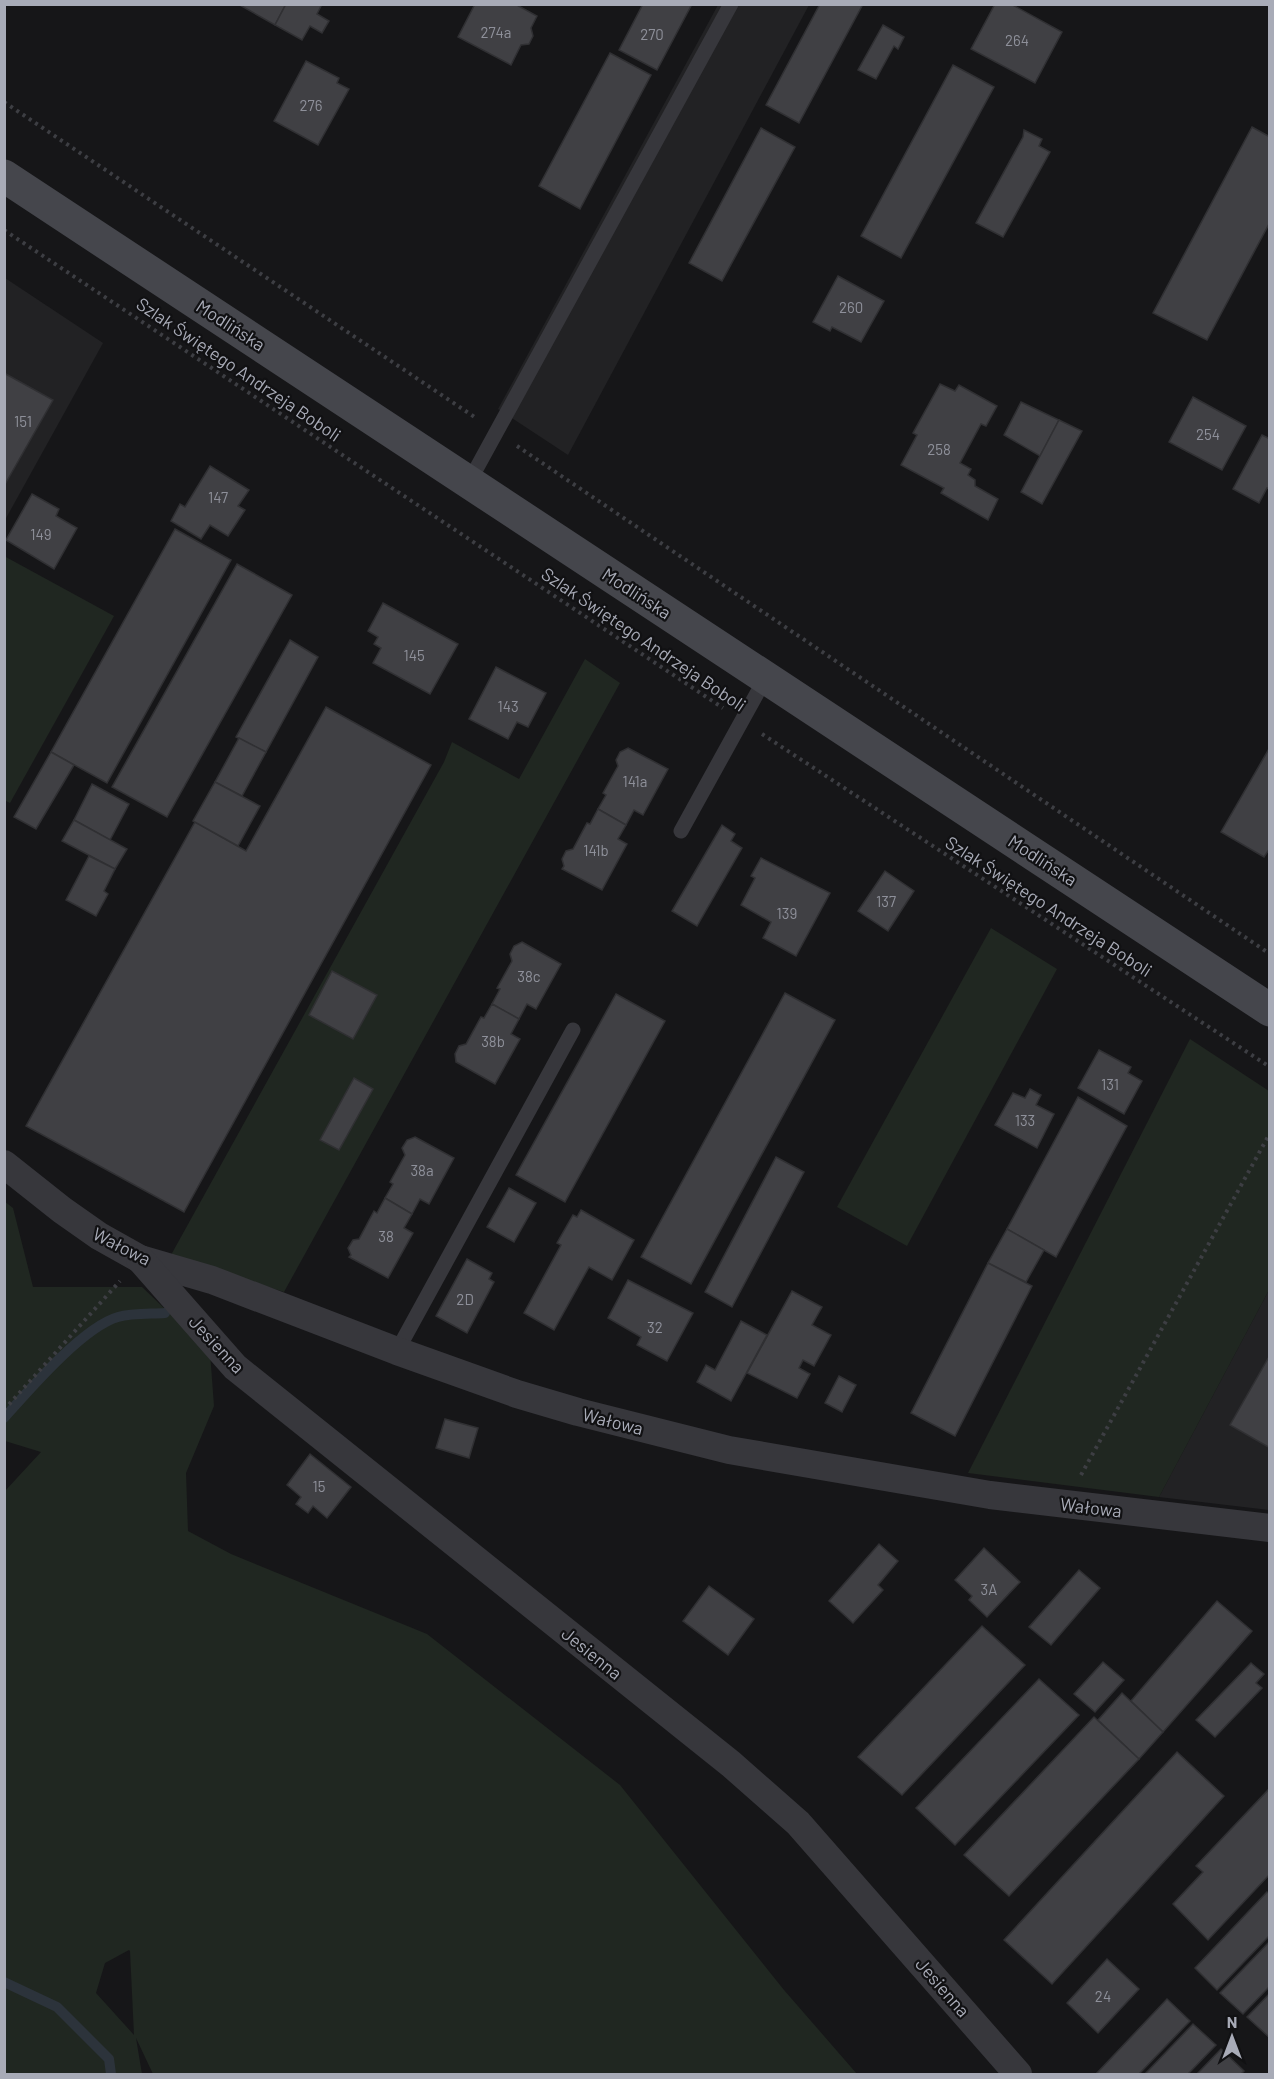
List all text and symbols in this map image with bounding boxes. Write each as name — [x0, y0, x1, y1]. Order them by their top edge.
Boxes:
house number: 274a — [480, 23, 512, 41]
house number: 270 — [640, 25, 664, 43]
house number: 264 — [1005, 31, 1029, 49]
house number: 276 — [300, 96, 322, 114]
street label: Szlak Świętego Andrzeja Boboli — [133, 292, 345, 446]
street label: Modlińska — [192, 295, 270, 355]
house number: 260 — [839, 298, 863, 316]
house number: 151 — [14, 412, 32, 430]
house number: 254 — [1196, 425, 1220, 443]
house number: 258 — [927, 440, 951, 458]
house number: 147 — [208, 488, 228, 506]
house number: 149 — [30, 525, 52, 543]
street label: Szlak Świętego Andrzeja Boboli — [538, 562, 750, 716]
street label: Modlińska — [598, 563, 676, 623]
house number: 145 — [403, 646, 425, 664]
house number: 143 — [497, 697, 519, 715]
house number: 141a — [622, 772, 648, 790]
street label: Modlińska — [1004, 830, 1082, 890]
street label: Szlak Świętego Andrzeja Boboli — [942, 831, 1156, 981]
house number: 141b — [583, 841, 609, 859]
house number: 137 — [876, 892, 896, 910]
house number: 139 — [777, 904, 797, 922]
house number: 38c — [517, 967, 541, 985]
house number: 38b — [481, 1032, 505, 1050]
house number: 131 — [1101, 1075, 1119, 1093]
house number: 133 — [1015, 1111, 1035, 1129]
house number: 38a — [410, 1161, 434, 1179]
street label: Wałowa — [90, 1222, 154, 1270]
house number: 38 — [378, 1227, 394, 1245]
house number: 2D — [456, 1290, 474, 1308]
street label: Jesienna — [185, 1310, 249, 1378]
house number: 32 — [647, 1318, 663, 1336]
street label: Wałowa — [580, 1403, 646, 1439]
house number: 15 — [313, 1477, 325, 1495]
street label: Wałowa — [1059, 1492, 1123, 1522]
house number: 3A — [981, 1580, 997, 1598]
street label: Jesienna — [557, 1622, 627, 1684]
street label: Jesienna — [911, 1953, 975, 2021]
house number: 24 — [1095, 1987, 1111, 2005]
north arrow — [1202, 2007, 1262, 2067]
text: N — [1227, 2012, 1237, 2031]

